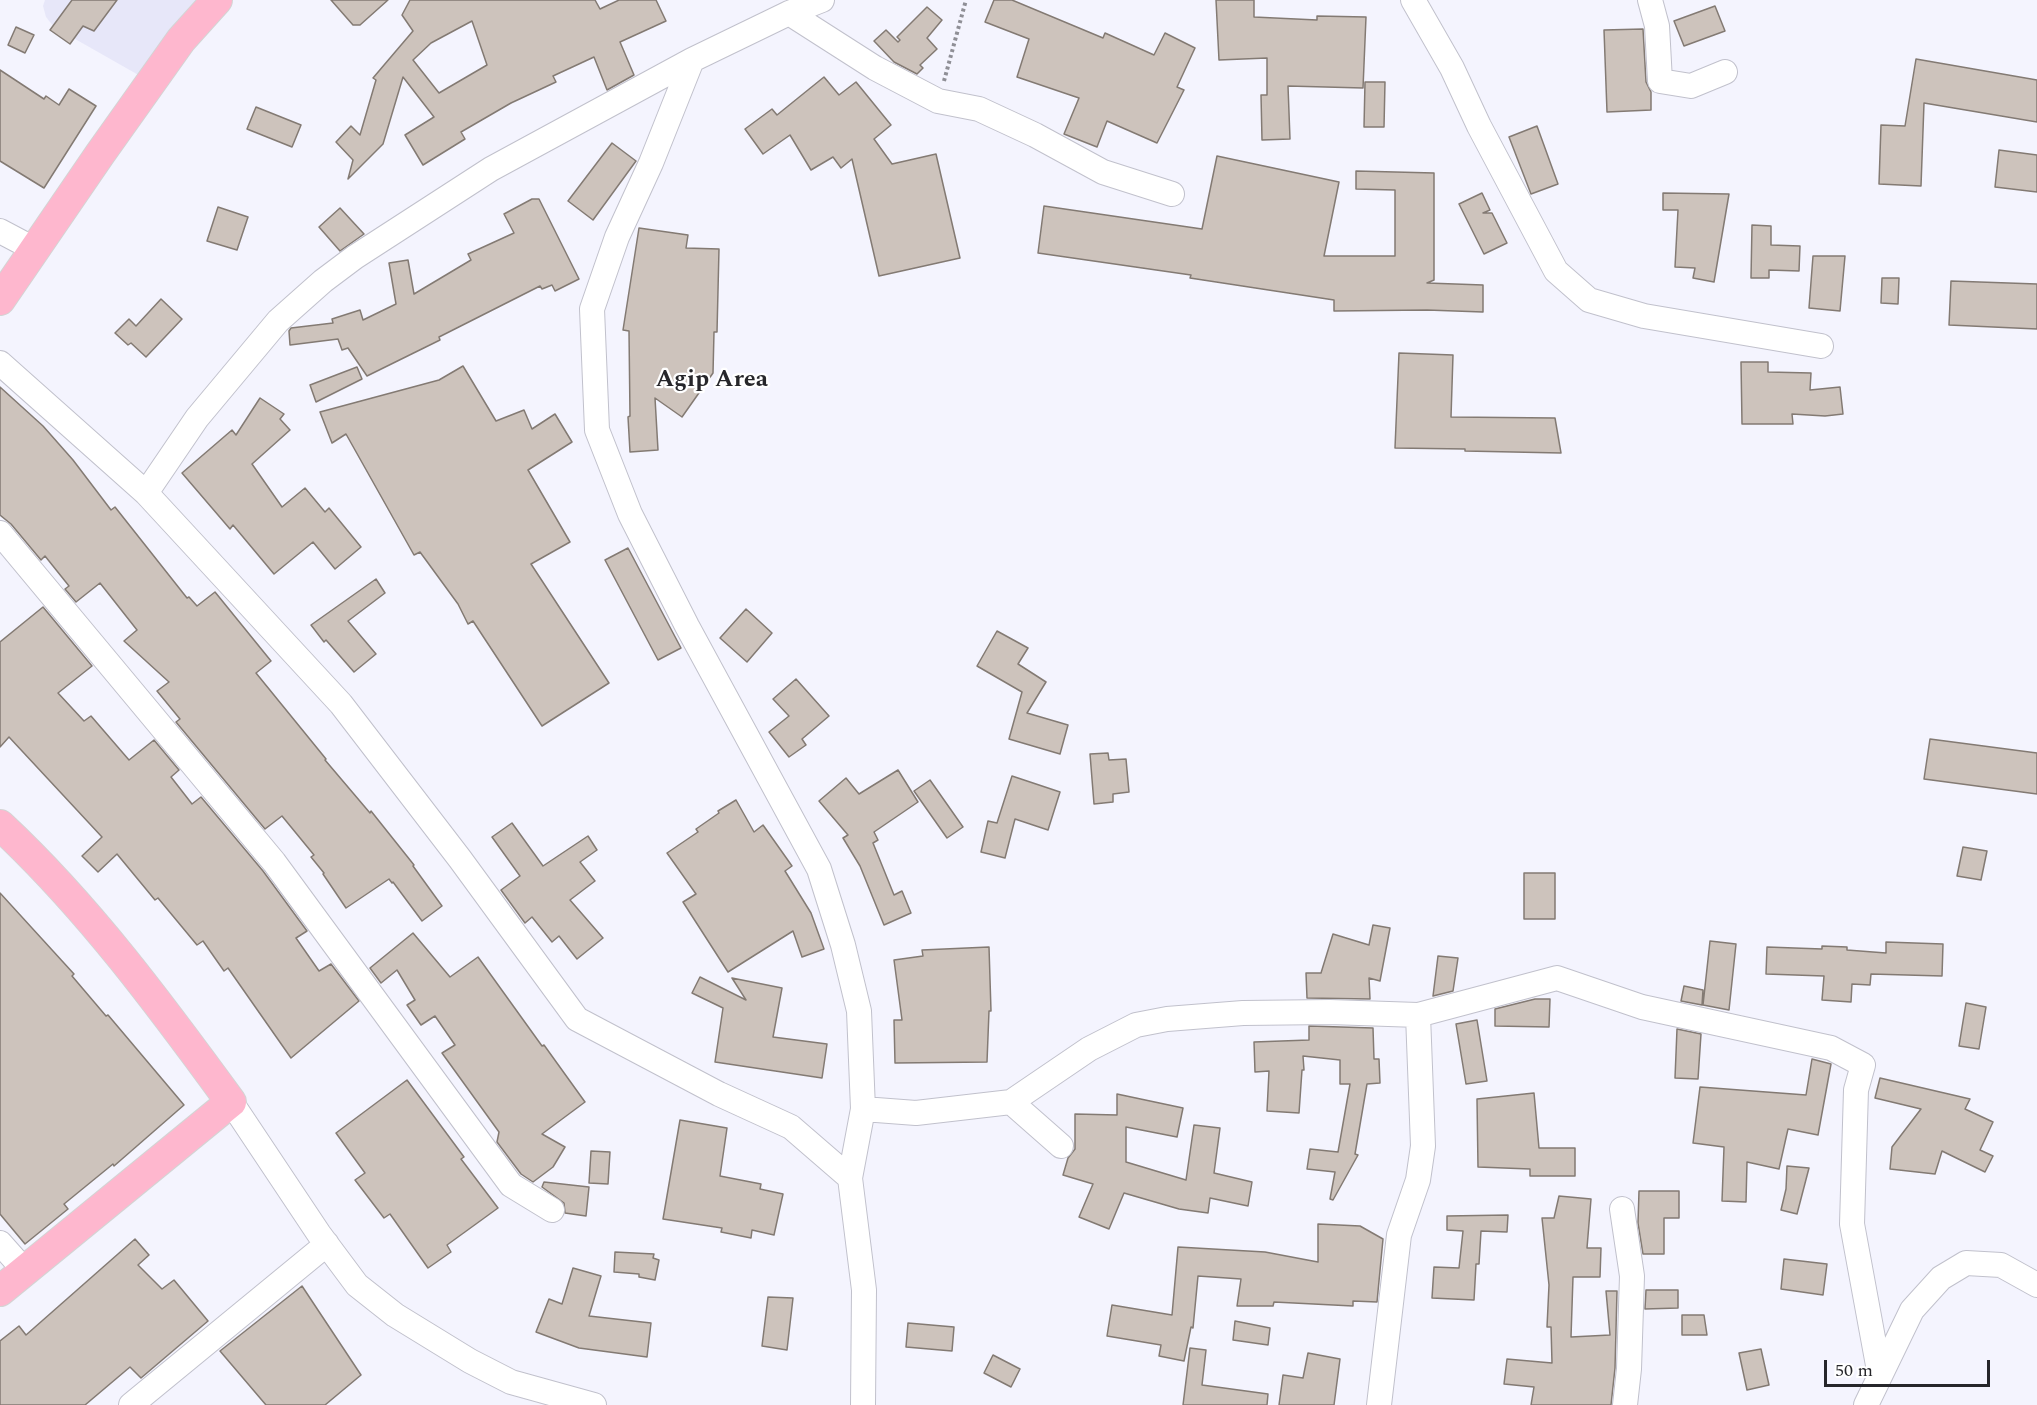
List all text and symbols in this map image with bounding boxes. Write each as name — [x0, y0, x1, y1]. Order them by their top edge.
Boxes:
district label: Agip Area — [656, 367, 768, 395]
scale bar — [1827, 1348, 1994, 1386]
text: 50 m — [1835, 1357, 1873, 1384]

